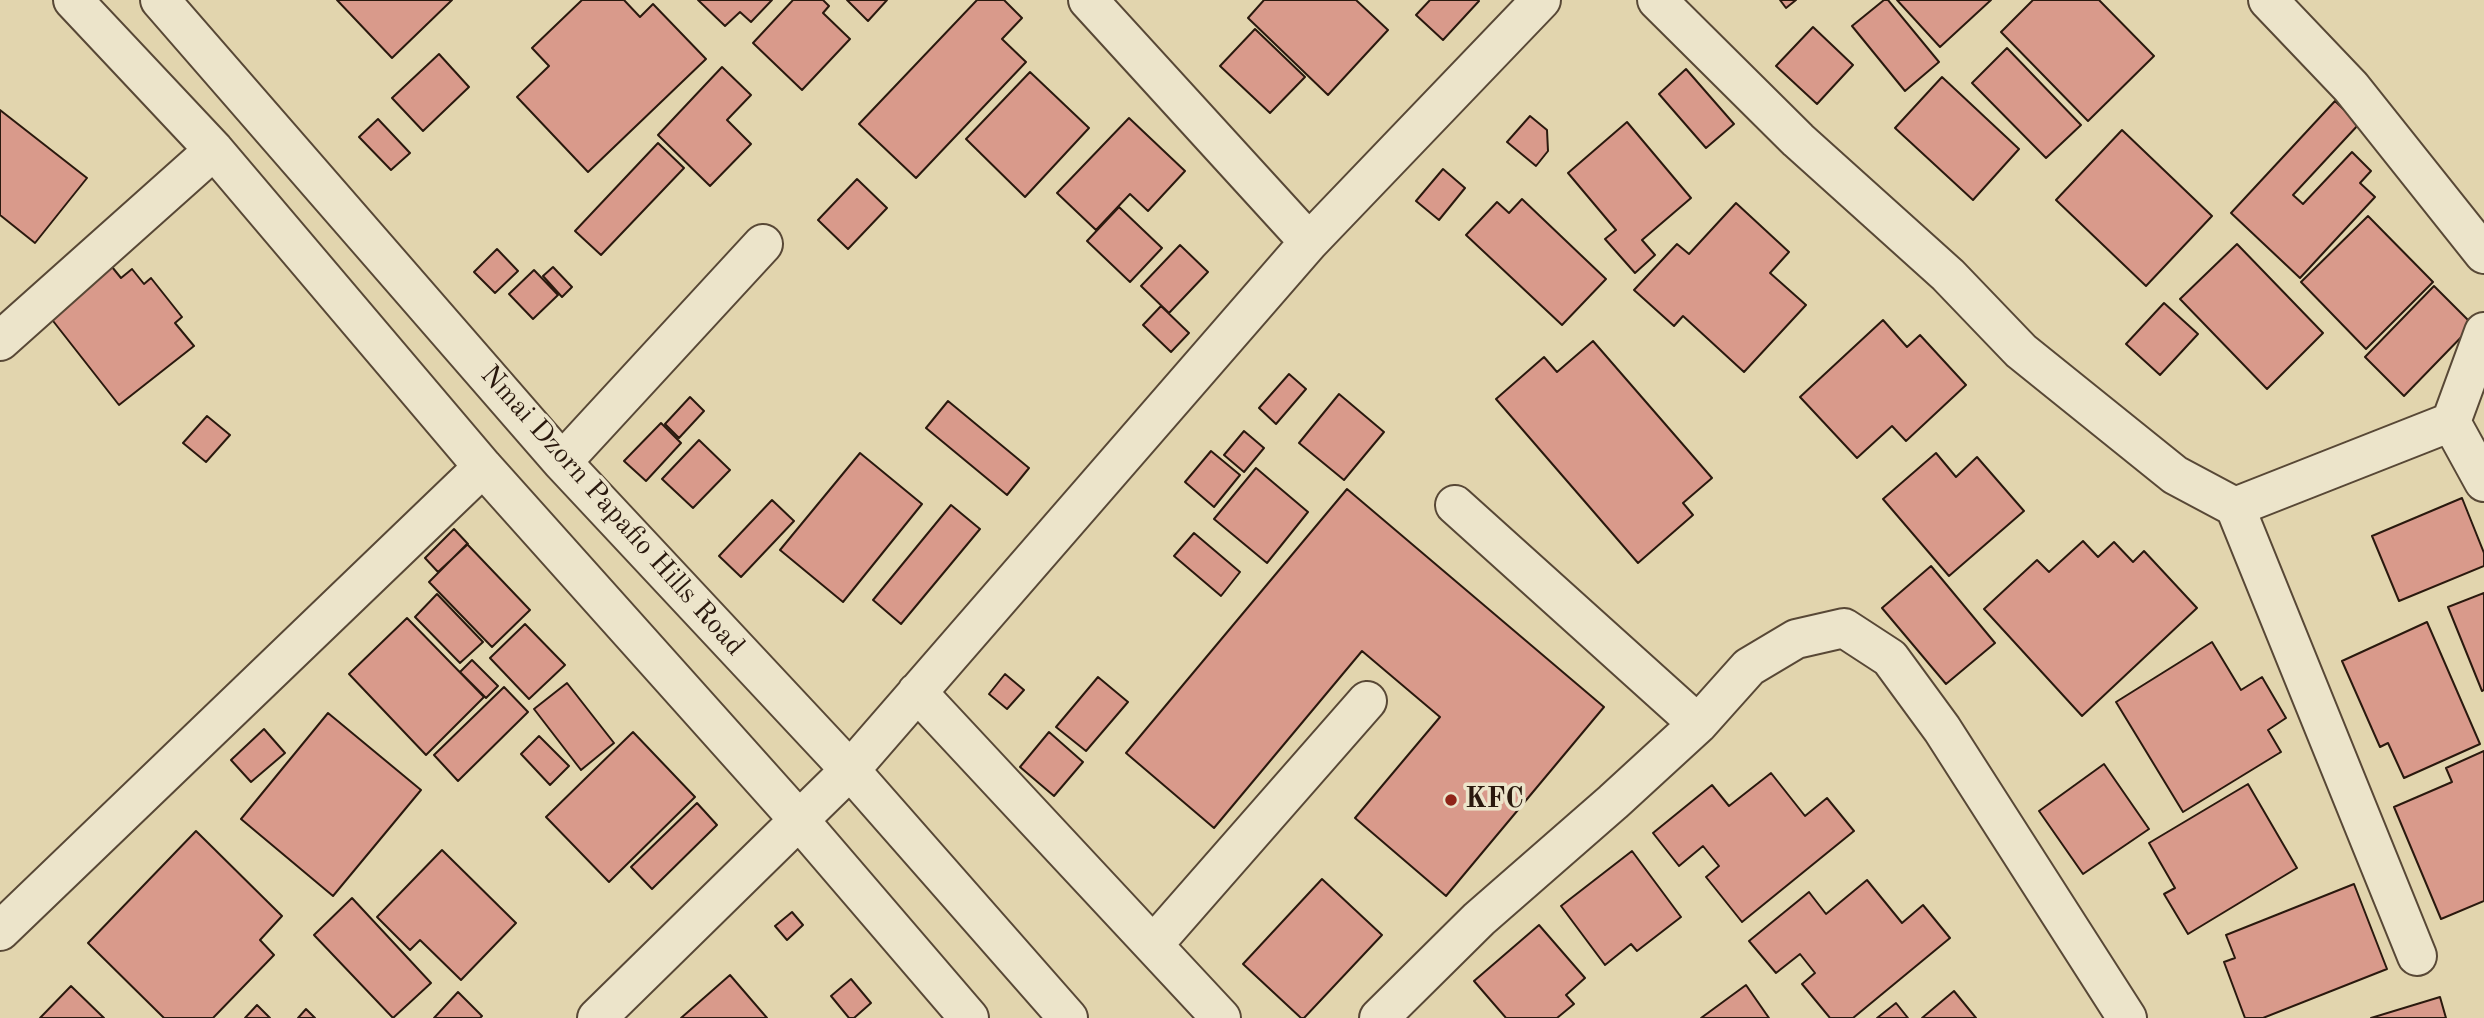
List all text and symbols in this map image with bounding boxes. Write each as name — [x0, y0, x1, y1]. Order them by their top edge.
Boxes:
street label: Nmai Dzorn Papafio Hills Road — [473, 359, 751, 663]
place label: KFC — [1465, 783, 1524, 817]
marker: KFC — [1443, 792, 1459, 808]

